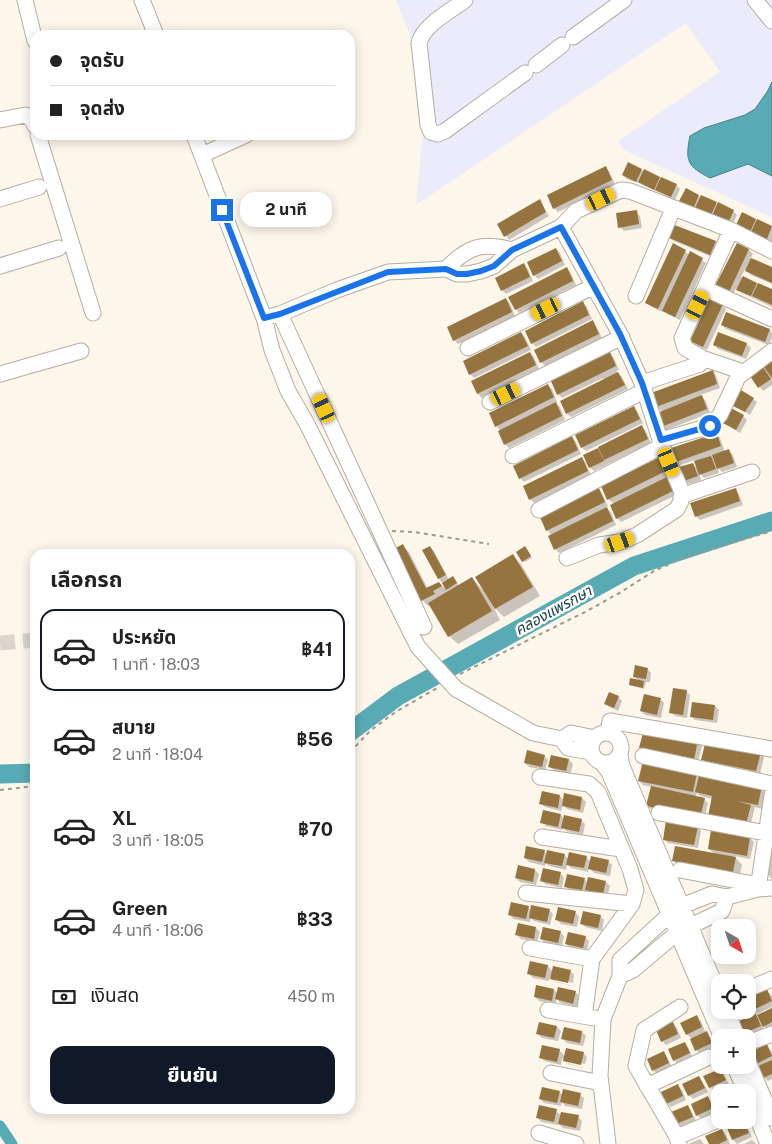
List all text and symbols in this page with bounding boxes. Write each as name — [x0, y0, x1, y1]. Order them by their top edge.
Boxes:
text: จุดรับ — [80, 49, 125, 71]
text: จุดส่ง — [80, 97, 125, 119]
car — [584, 186, 617, 212]
callout: 2 นาที — [240, 192, 332, 228]
route end — [211, 199, 233, 221]
text: 2 นาที — [265, 200, 307, 219]
car — [684, 288, 711, 322]
car — [529, 296, 562, 322]
car — [489, 381, 522, 407]
car — [310, 391, 337, 425]
route start — [699, 415, 721, 437]
car — [656, 445, 681, 479]
car — [603, 530, 636, 554]
text: เลือกรถ — [50, 566, 123, 592]
water label: คลองแพรกษา — [512, 581, 595, 638]
text: ประหยัด — [112, 626, 176, 648]
icon: car — [52, 628, 97, 673]
text: ฿41 — [301, 638, 333, 660]
text: 1 นาที · 18:03 — [112, 655, 200, 674]
text: สบาย — [112, 716, 156, 738]
icon: car — [52, 718, 97, 763]
text: ฿56 — [297, 728, 333, 750]
text: 2 นาที · 18:04 — [112, 745, 203, 764]
text: XL — [112, 807, 137, 829]
icon: car — [52, 808, 97, 853]
text: ฿70 — [298, 818, 333, 840]
text: 3 นาที · 18:05 — [112, 831, 204, 850]
text: Green — [112, 897, 167, 919]
icon: car — [52, 898, 97, 943]
text: ฿33 — [297, 908, 333, 930]
north arrow — [711, 919, 756, 964]
map controls — [711, 919, 756, 1129]
text: 4 นาที · 18:06 — [112, 921, 203, 940]
button: locate — [711, 974, 756, 1019]
icon: cash — [50, 983, 78, 1011]
text: เงินสด — [90, 984, 139, 1006]
text: 450 m — [287, 987, 335, 1006]
button: + — [711, 1029, 756, 1074]
button: ยืนยัน — [50, 1046, 335, 1104]
button: − — [711, 1084, 756, 1129]

